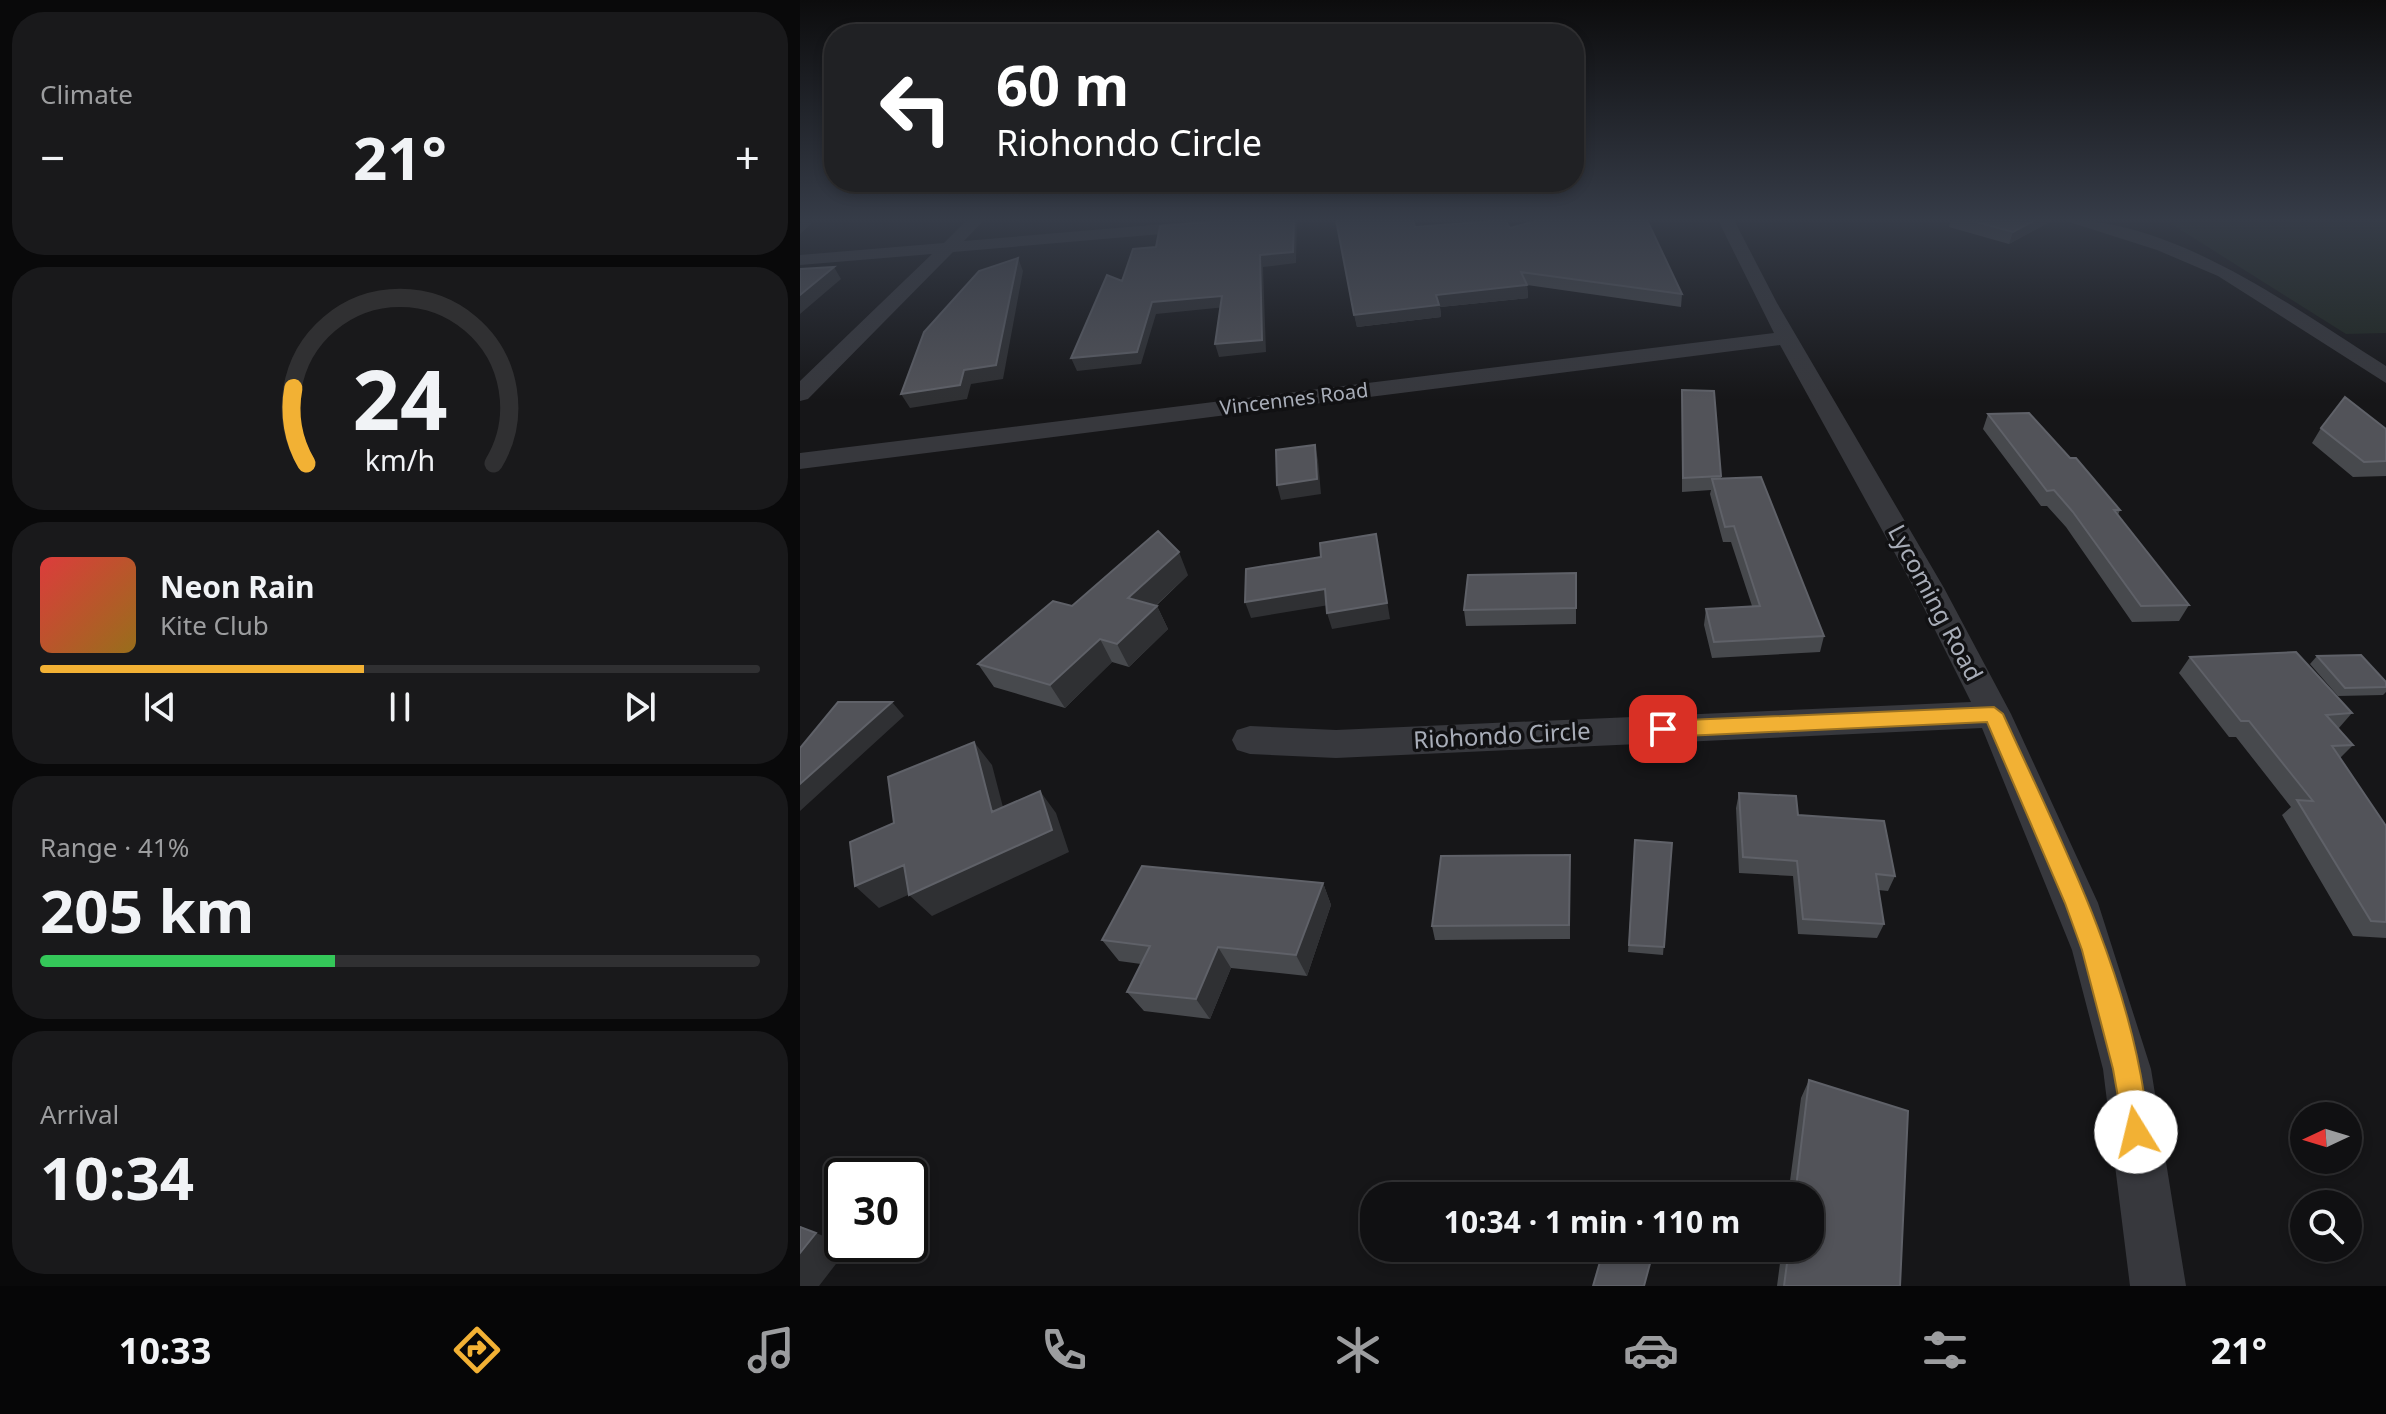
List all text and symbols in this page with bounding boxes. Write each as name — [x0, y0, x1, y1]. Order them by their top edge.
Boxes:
text: 60 m — [996, 46, 1129, 122]
icon: left — [864, 56, 968, 160]
text: Climate — [40, 76, 133, 112]
text: 21° — [353, 116, 447, 198]
text: Riohondo Circle — [996, 118, 1262, 167]
text: − — [40, 127, 65, 187]
text: + — [735, 127, 760, 187]
text: 24 — [352, 341, 448, 454]
street label: Vincennes Road — [1218, 376, 1370, 421]
text: km/h — [365, 440, 435, 479]
street label: Lycoming Road — [1881, 518, 1992, 686]
text: Neon Rain — [160, 566, 314, 607]
text: Kite Club — [160, 607, 269, 643]
icon: previous — [138, 685, 182, 729]
icon: pause — [378, 685, 422, 729]
icon: next — [618, 685, 662, 729]
pin — [1629, 695, 1697, 763]
icon: arrive — [1641, 707, 1685, 751]
street label: Riohondo Circle — [1412, 713, 1591, 756]
text: Range · 41% — [40, 829, 189, 865]
text: 205 km — [40, 869, 254, 951]
position arrow — [2094, 1090, 2178, 1174]
text: Arrival — [40, 1096, 119, 1132]
north arrow — [2290, 1102, 2362, 1174]
map controls — [2290, 1102, 2362, 1262]
text: 10:34 — [40, 1136, 194, 1218]
speed limit sign: 30 — [824, 1158, 928, 1262]
button: search — [2290, 1190, 2362, 1262]
text: 10:34 · 1 min · 110 m — [1444, 1201, 1740, 1242]
icon: directions — [449, 1322, 505, 1378]
icon: music — [743, 1322, 799, 1378]
icon: phone — [1036, 1322, 1092, 1378]
icon: climate — [1330, 1322, 1386, 1378]
icon: car — [1623, 1322, 1679, 1378]
icon: filters — [1917, 1322, 1973, 1378]
text: 10:33 — [119, 1326, 211, 1375]
text: 21° — [2211, 1326, 2267, 1375]

